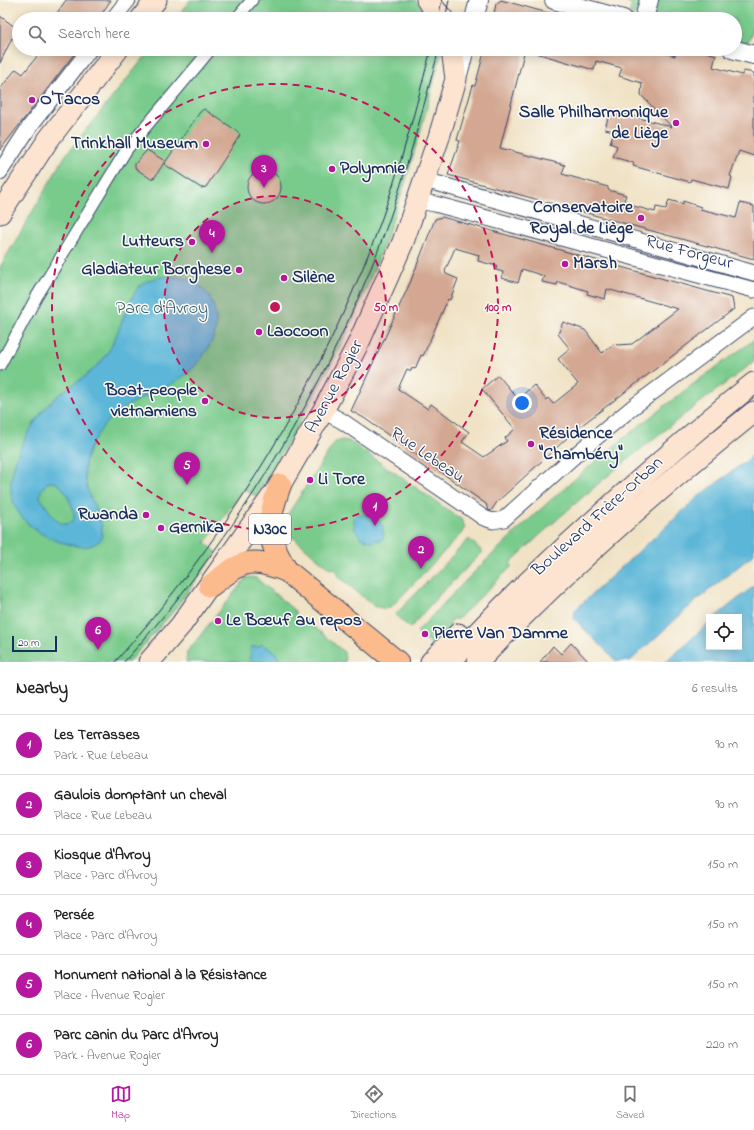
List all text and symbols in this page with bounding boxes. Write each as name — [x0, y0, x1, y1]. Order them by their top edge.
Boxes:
search box — [12, 12, 742, 56]
icon: search — [26, 23, 48, 45]
text: Search here — [58, 23, 130, 45]
place label: O'Tacos — [40, 87, 100, 113]
marker: O'Tacos — [27, 95, 37, 105]
place label: Salle Philharmonique de Liège — [519, 100, 669, 148]
marker: Salle Philharmonique de Liège — [671, 118, 681, 128]
place label: Trinkhall Museum — [71, 131, 198, 157]
marker: Trinkhall Museum — [201, 139, 211, 149]
pin: 3 — [251, 155, 277, 188]
place label: Polymnie — [340, 156, 406, 183]
marker: Polymnie — [327, 164, 337, 174]
place label: Conservatoire Royal de Liège — [530, 195, 634, 243]
marker: Conservatoire Royal de Liège — [636, 213, 646, 223]
pin: 4 — [199, 220, 225, 253]
place label: Lutteurs — [122, 229, 184, 255]
street label: Rue Forgeur — [642, 229, 736, 278]
marker: Lutteurs — [187, 237, 197, 247]
place label: Marsh — [573, 251, 617, 277]
place label: Gladiateur Borghese — [81, 257, 232, 284]
marker: Marsh — [560, 259, 570, 269]
marker: Gladiateur Borghese — [234, 265, 244, 275]
place label: Silène — [292, 265, 336, 291]
marker: Silène — [279, 273, 289, 283]
park label: Parc d'Avroy — [116, 296, 208, 322]
text: 50 m — [374, 299, 399, 317]
text: 100 m — [485, 299, 512, 317]
centre of rings — [268, 300, 282, 314]
place label: Laocoon — [267, 319, 328, 345]
marker: Laocoon — [254, 327, 264, 337]
street label: Avenue Rogier — [299, 335, 372, 439]
place label: Boat-people vietnamiens — [104, 378, 198, 425]
your location — [512, 393, 532, 413]
marker: Boat-people vietnamiens — [200, 396, 210, 406]
street label: Rue Lebeau — [384, 421, 470, 491]
place label: Résidence "Chambéry" — [538, 421, 624, 469]
marker: Résidence "Chambéry" — [526, 439, 536, 449]
street label: Boulevard Frère-Orban — [526, 451, 670, 584]
pin: 5 — [174, 452, 200, 485]
place label: Li Tore — [318, 467, 366, 493]
marker: Li Tore — [305, 475, 315, 485]
pin: 1 — [362, 493, 388, 526]
place label: Rwanda — [78, 502, 138, 528]
marker: Rwanda — [141, 510, 151, 520]
road number: N30c — [249, 514, 291, 544]
place label: Gernika — [169, 515, 224, 541]
marker: Gernika — [156, 523, 166, 533]
pin: 2 — [408, 536, 434, 569]
place label: Le Bœuf au repos — [226, 608, 362, 634]
map controls — [706, 614, 742, 650]
button: locate — [706, 614, 742, 650]
marker: Le Bœuf au repos — [213, 616, 223, 626]
pin: 6 — [85, 617, 111, 650]
place label: Pierre Van Damme — [433, 621, 569, 647]
marker: Pierre Van Damme — [420, 629, 430, 639]
scale bar — [12, 634, 57, 653]
text: 20 m — [18, 635, 40, 651]
text: Nearby — [16, 676, 68, 701]
text: 6 results — [692, 679, 738, 698]
text: Les Terrasses — [54, 724, 140, 746]
text: 1 — [27, 735, 31, 754]
text: 90 m — [715, 735, 738, 754]
text: Park · Rue Lebeau — [54, 746, 148, 765]
text: Gaulois domptant un cheval — [54, 784, 226, 806]
text: 2 — [26, 795, 32, 814]
text: 90 m — [715, 795, 738, 814]
text: Place · Rue Lebeau — [54, 806, 152, 825]
text: Kiosque d'Avroy — [54, 844, 150, 866]
text: 3 — [26, 855, 32, 874]
text: 150 m — [707, 855, 738, 874]
text: Place · Parc d'Avroy — [54, 866, 157, 885]
text: Persée — [54, 904, 94, 926]
text: 4 — [26, 915, 32, 934]
text: 150 m — [707, 915, 738, 934]
text: Place · Parc d'Avroy — [54, 926, 157, 945]
text: Monument national à la Résistance — [54, 964, 267, 986]
text: 5 — [25, 975, 33, 994]
text: 150 m — [707, 975, 738, 994]
text: Place · Avenue Rogier — [54, 986, 165, 1005]
text: Parc canin du Parc d'Avroy — [54, 1024, 218, 1046]
text: 6 — [26, 1035, 32, 1054]
text: 220 m — [706, 1035, 738, 1054]
text: Park · Avenue Rogier — [54, 1046, 161, 1065]
tab: Map — [110, 1083, 132, 1123]
tab: Directions — [351, 1083, 396, 1123]
tab: Saved — [616, 1083, 644, 1123]

